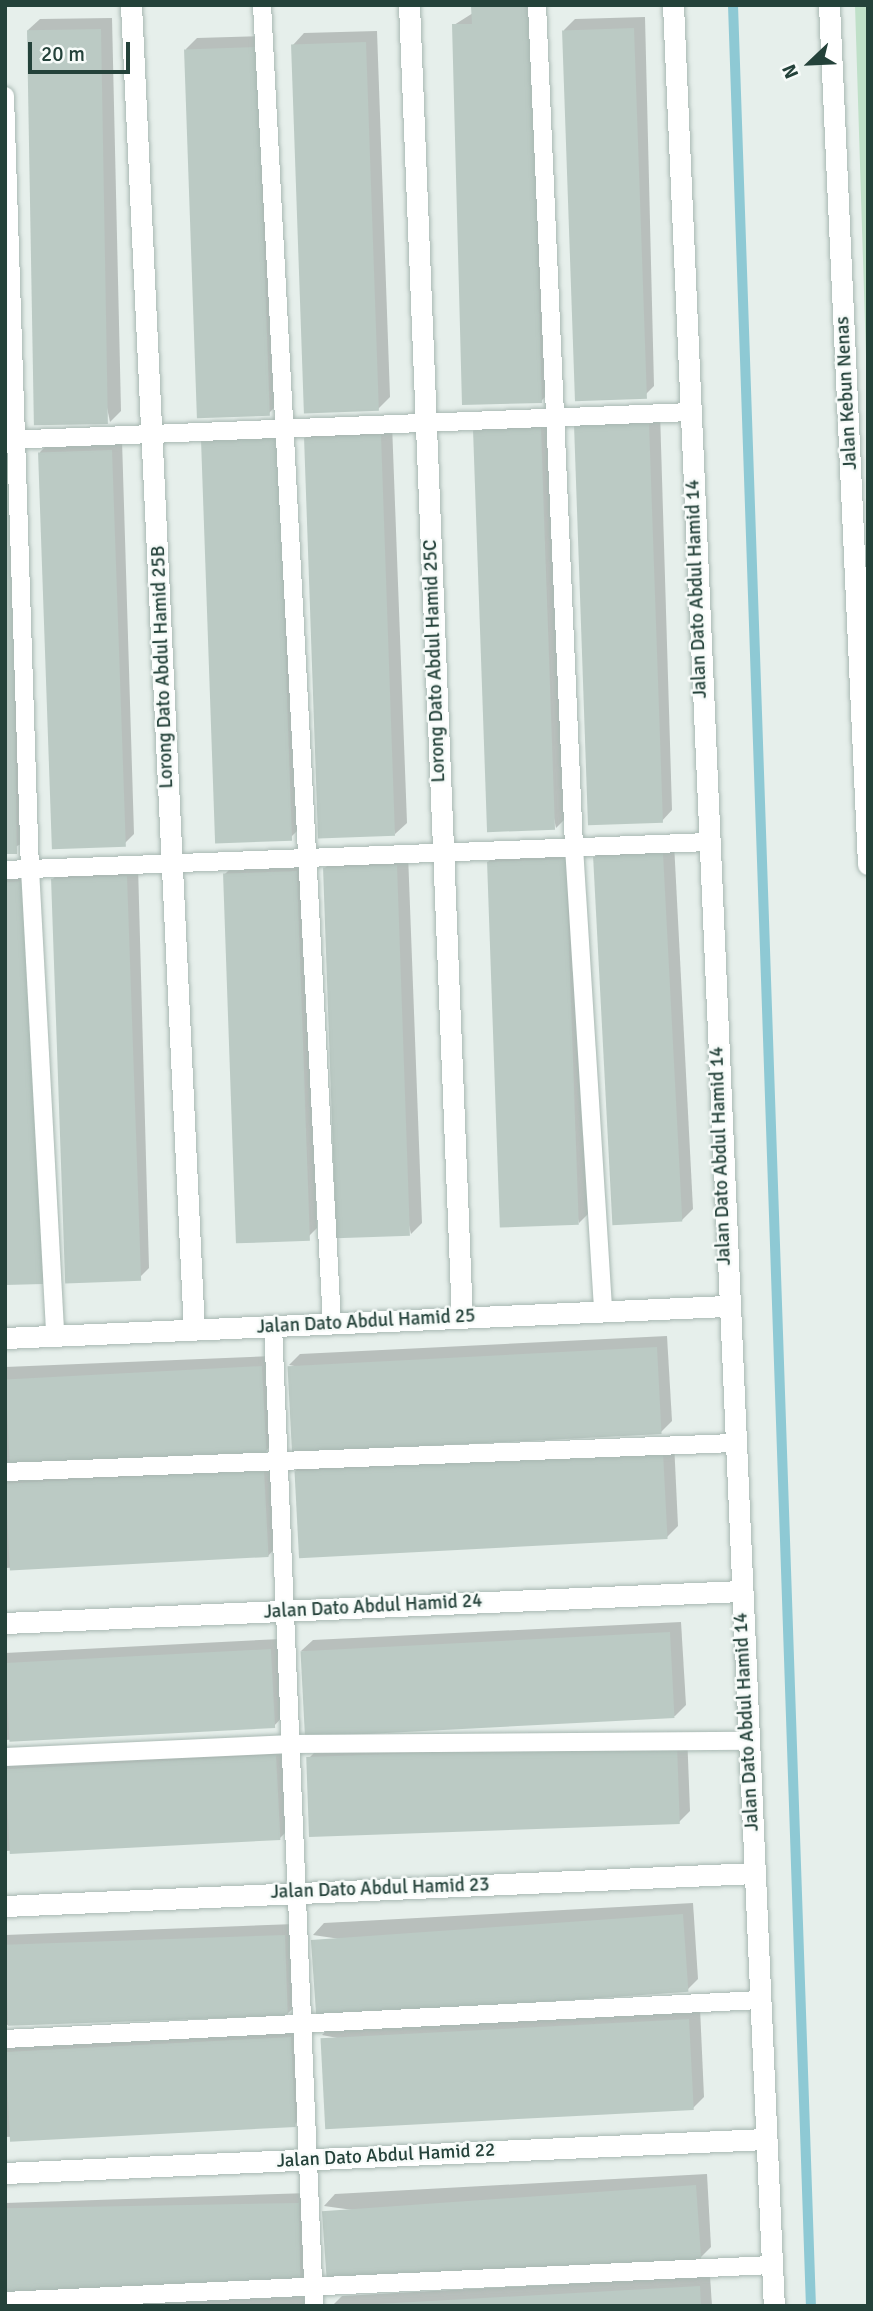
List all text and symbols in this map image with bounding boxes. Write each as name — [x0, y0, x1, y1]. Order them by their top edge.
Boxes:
scale bar — [32, 28, 133, 72]
north arrow — [775, 28, 845, 98]
text: 20 m — [41, 41, 85, 67]
text: N — [777, 60, 804, 82]
street label: Jalan Kebun Nenas — [832, 316, 862, 470]
street label: Jalan Dato Abdul Hamid 14 — [682, 479, 712, 699]
street label: Lorong Dato Abdul Hamid 25C — [419, 539, 451, 783]
street label: Lorong Dato Abdul Hamid 25B — [147, 545, 179, 789]
street label: Jalan Dato Abdul Hamid 14 — [706, 1046, 736, 1266]
street label: Jalan Dato Abdul Hamid 25 — [256, 1305, 476, 1339]
street label: Jalan Dato Abdul Hamid 24 — [263, 1590, 483, 1624]
street label: Jalan Dato Abdul Hamid 14 — [730, 1612, 764, 1832]
street label: Jalan Dato Abdul Hamid 23 — [270, 1874, 490, 1904]
street label: Jalan Dato Abdul Hamid 22 — [276, 2139, 496, 2173]

